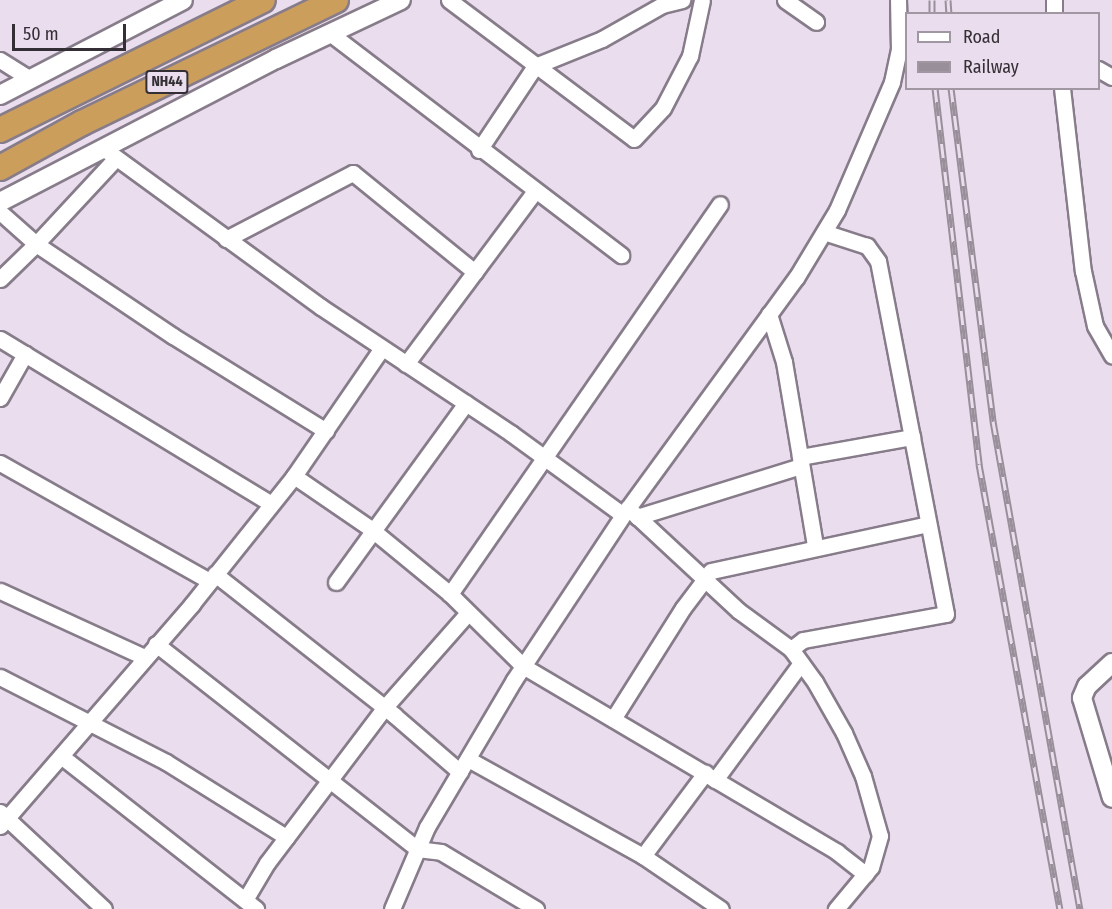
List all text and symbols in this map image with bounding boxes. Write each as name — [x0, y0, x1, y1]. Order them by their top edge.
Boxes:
scale bar — [15, 12, 129, 50]
legend — [905, 12, 1100, 90]
text: 50 m — [23, 23, 59, 45]
text: Road — [963, 26, 1000, 48]
text: Railway — [963, 56, 1019, 78]
road number: NH44 — [144, 71, 190, 93]

